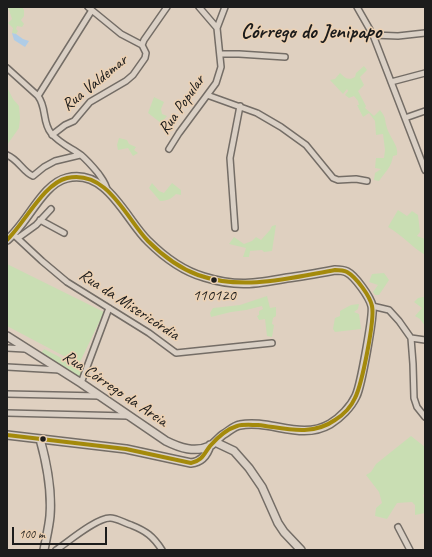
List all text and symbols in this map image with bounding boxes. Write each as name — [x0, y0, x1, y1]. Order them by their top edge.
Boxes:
district label: Córrego do Jenipapo — [241, 19, 381, 45]
street label: Rua Valdemar — [58, 50, 132, 116]
street label: Rua Popular — [154, 71, 210, 139]
street label: Rua da Misericórdia — [75, 265, 183, 345]
marker: 110120 — [209, 275, 219, 285]
place label: 110120 — [192, 286, 236, 306]
street label: Rua Córrego da Areia — [59, 346, 171, 432]
unlabelled marker — [38, 434, 48, 444]
scale bar — [14, 519, 109, 545]
text: 100 m — [19, 526, 45, 542]

